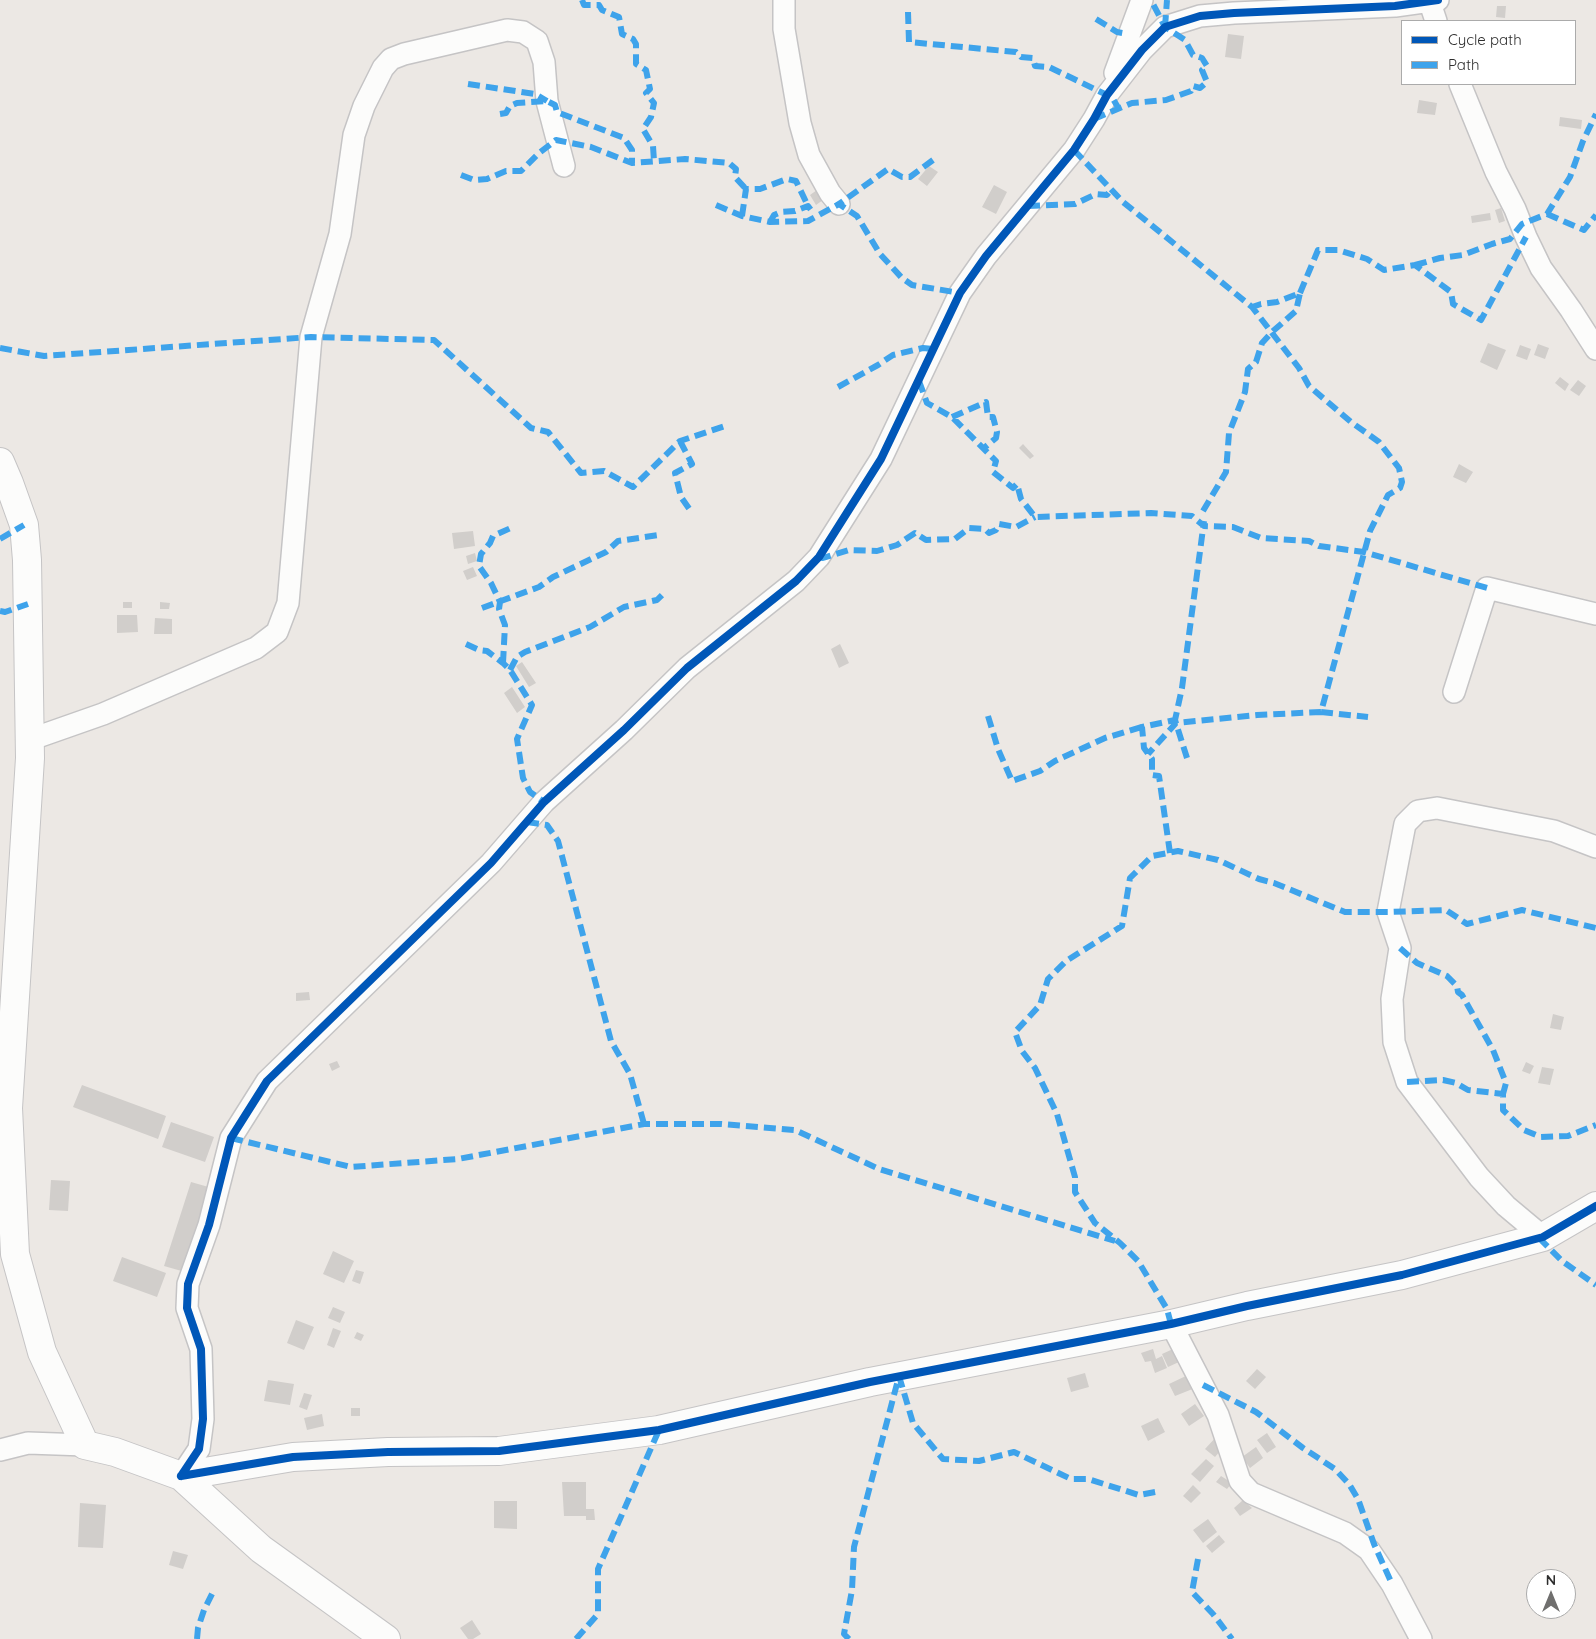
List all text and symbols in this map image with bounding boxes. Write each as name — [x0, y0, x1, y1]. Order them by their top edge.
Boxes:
legend — [1401, 20, 1576, 85]
text: Cycle path — [1448, 30, 1522, 49]
text: Path — [1448, 55, 1480, 74]
north arrow — [1526, 1569, 1576, 1619]
text: N — [1546, 1571, 1556, 1589]

